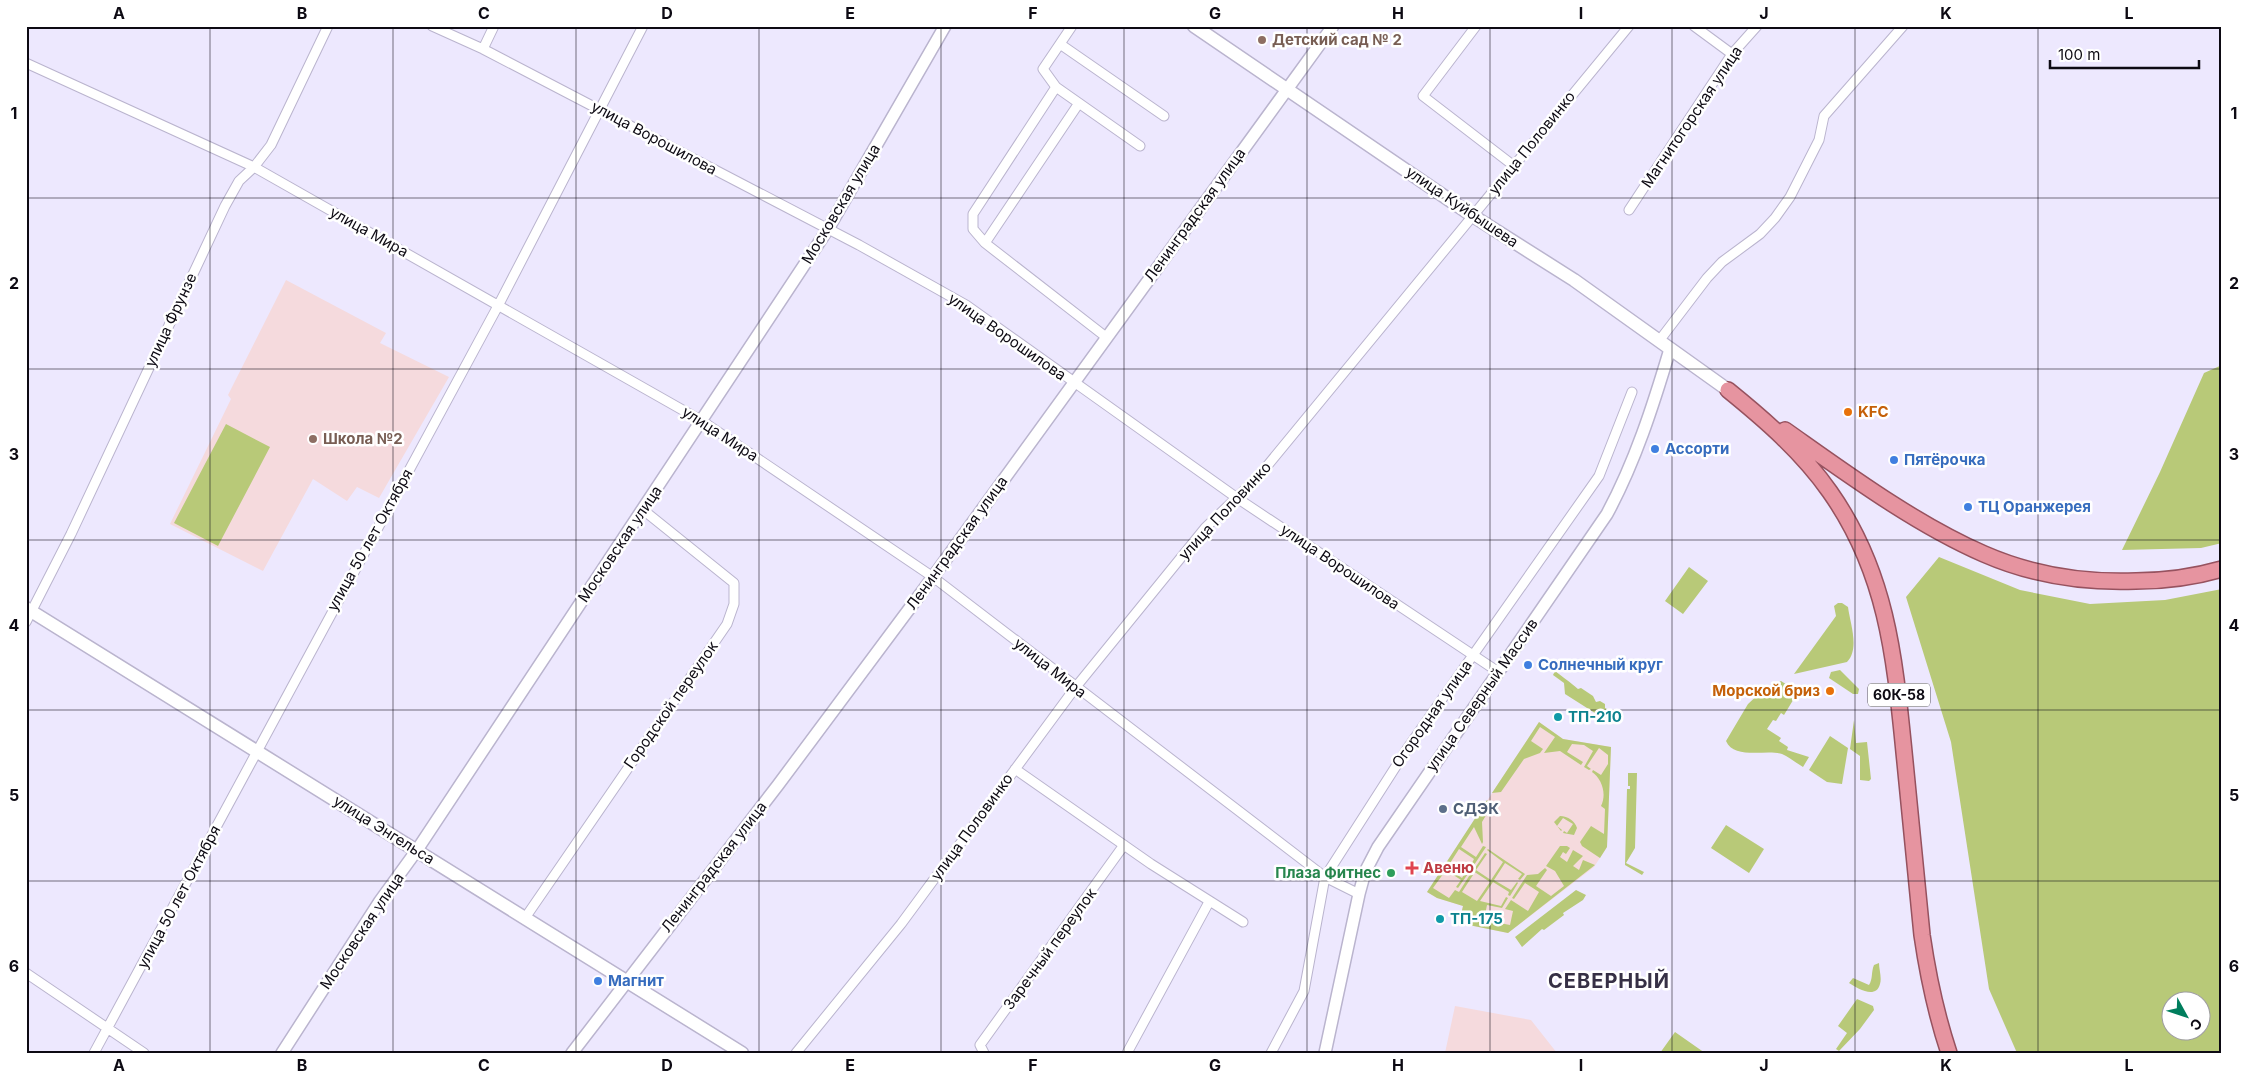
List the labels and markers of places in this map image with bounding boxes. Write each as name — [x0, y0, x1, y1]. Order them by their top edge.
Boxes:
place label: Детский сад № 2 — [1272, 30, 1402, 49]
marker: Детский сад № 2 — [1256, 34, 1268, 46]
place label: KFC — [1858, 402, 1889, 421]
marker: KFC — [1842, 406, 1854, 418]
place label: Школа №2 — [323, 429, 403, 448]
marker: Школа №2 — [307, 433, 319, 445]
place label: Ассорти — [1665, 439, 1729, 458]
marker: Ассорти — [1649, 443, 1661, 455]
place label: Пятёрочка — [1904, 450, 1985, 469]
marker: Пятёрочка — [1888, 454, 1900, 466]
place label: ТЦ Оранжерея — [1978, 497, 2091, 516]
marker: ТЦ Оранжерея — [1962, 501, 1974, 513]
place label: Солнечный круг — [1538, 655, 1663, 674]
marker: Солнечный круг — [1522, 659, 1534, 671]
place label: Морской бриз — [1712, 681, 1820, 700]
marker: Морской бриз — [1824, 685, 1836, 697]
place label: ТП-210 — [1568, 707, 1622, 726]
marker: ТП-210 — [1552, 711, 1564, 723]
place label: СДЭК — [1453, 799, 1499, 818]
marker: СДЭК — [1437, 803, 1449, 815]
place label: Авеню — [1423, 858, 1474, 877]
marker: Авеню — [1405, 861, 1419, 875]
place label: Плаза Фитнес — [1275, 863, 1381, 882]
marker: Плаза Фитнес — [1385, 867, 1397, 879]
place label: ТП-175 — [1450, 909, 1503, 928]
marker: ТП-175 — [1434, 913, 1446, 925]
place label: Магнит — [608, 971, 664, 990]
marker: Магнит — [592, 975, 604, 987]

